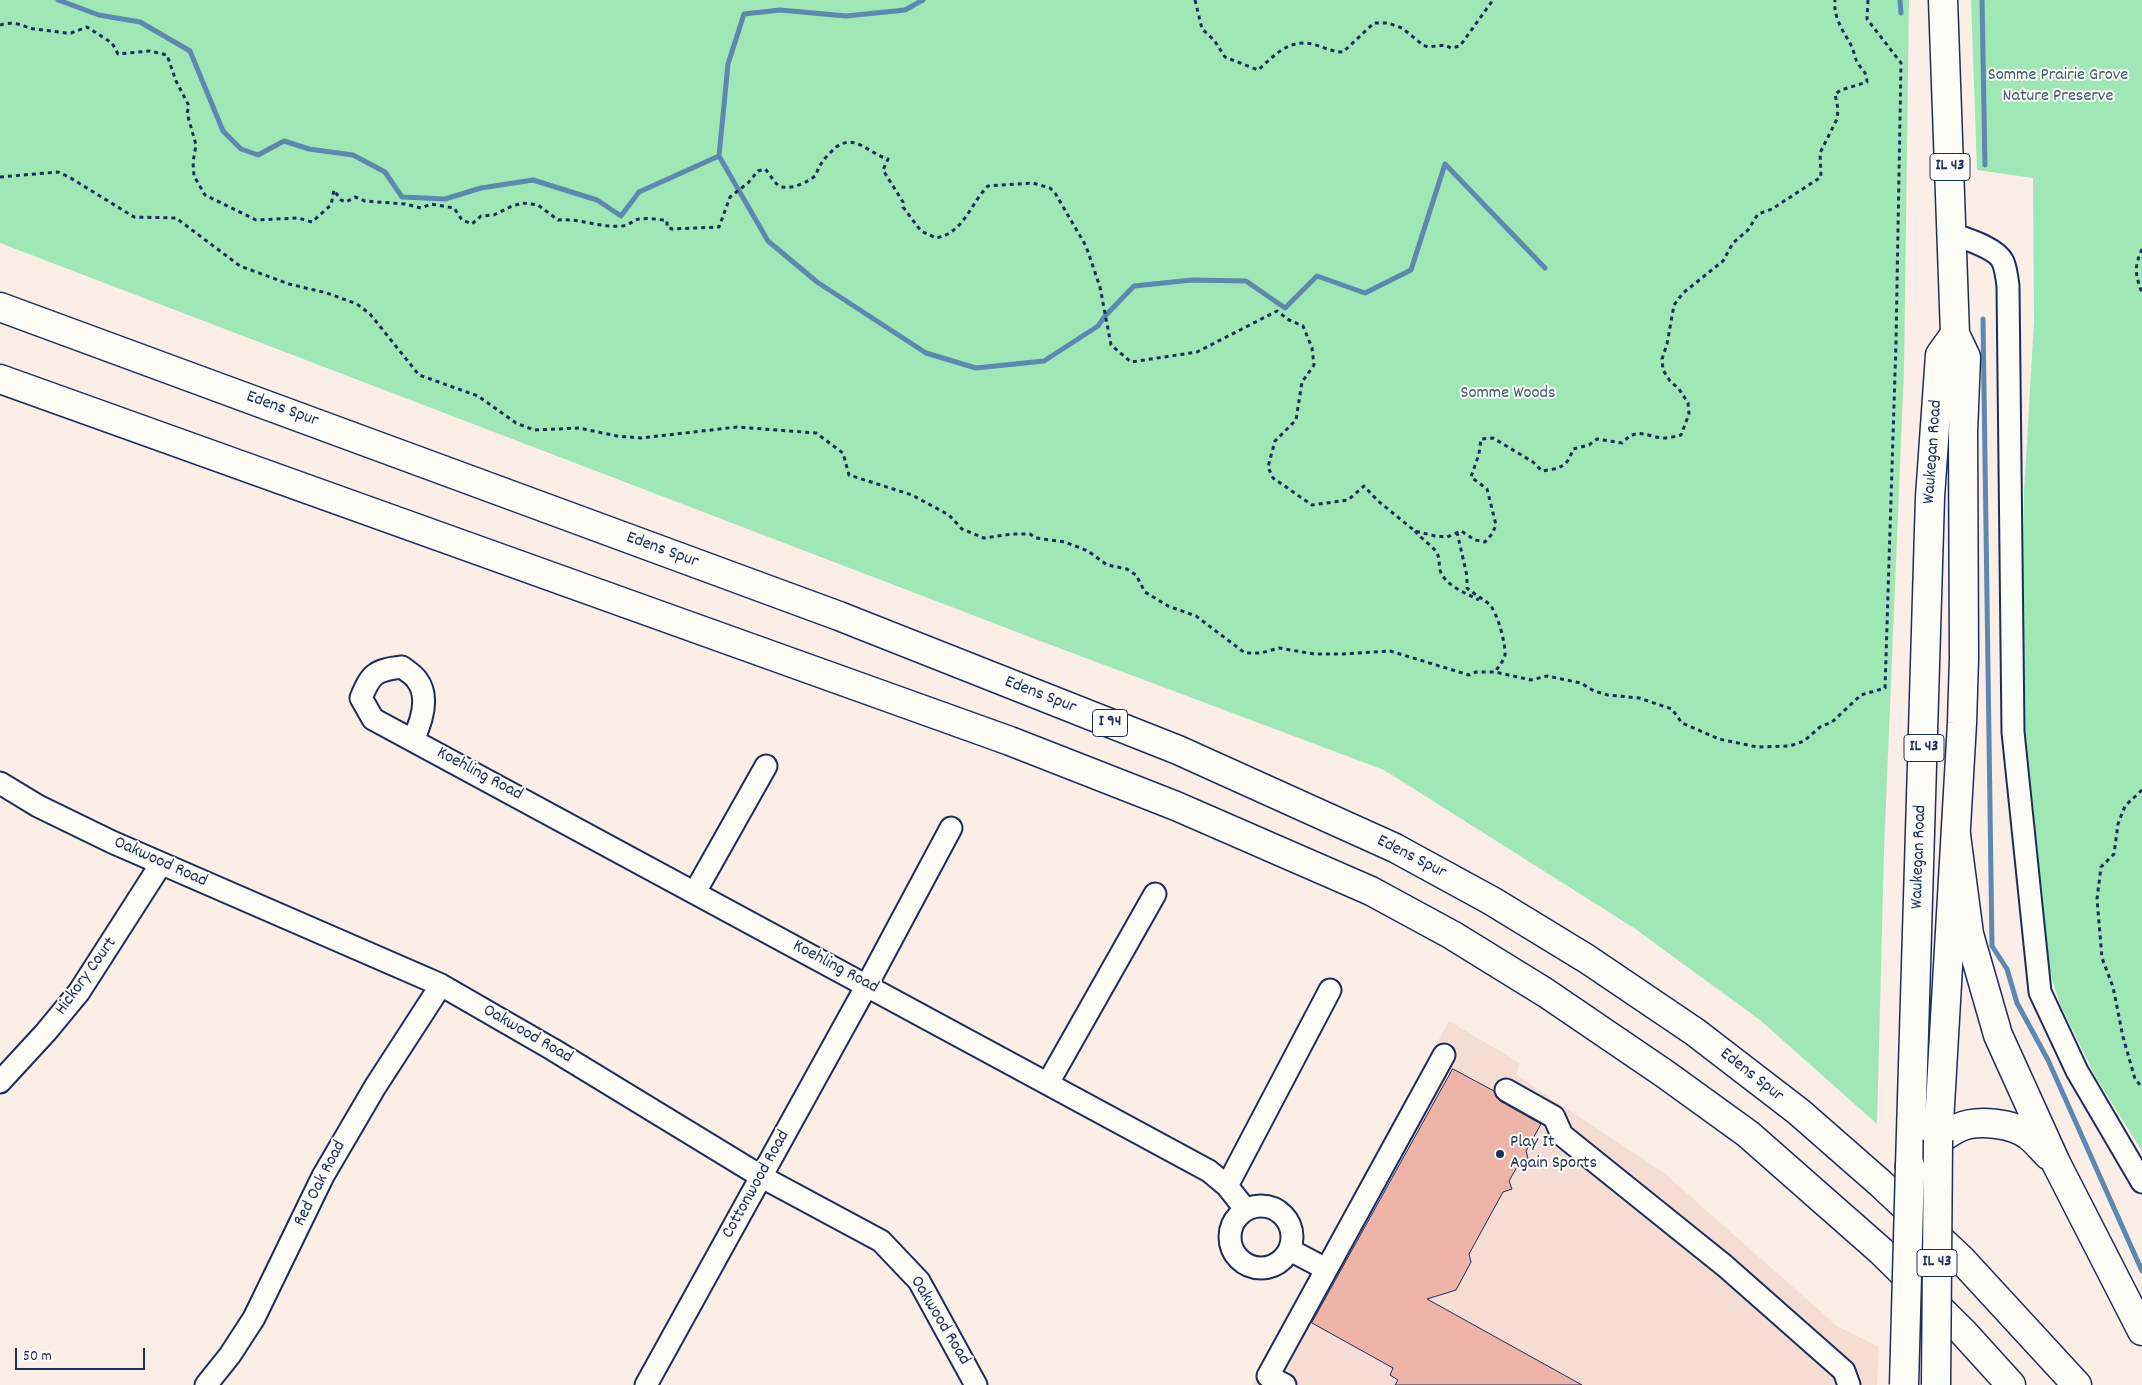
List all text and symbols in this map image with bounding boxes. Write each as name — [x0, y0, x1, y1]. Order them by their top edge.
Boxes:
park label: Somme Prairie Grove Nature Preserve — [1988, 66, 2128, 108]
road number: IL 43 — [1930, 154, 1970, 180]
park label: Somme Woods — [1460, 384, 1556, 406]
street label: Edens Spur — [243, 387, 321, 433]
street label: Waukegan Road — [1920, 399, 1948, 505]
street label: Edens Spur — [623, 528, 701, 574]
street label: Edens Spur — [1001, 672, 1079, 720]
road number: I 94 — [1092, 710, 1128, 736]
road number: IL 43 — [1904, 734, 1944, 761]
street label: Koehling Road — [432, 743, 526, 807]
street label: Waukegan Road — [1907, 805, 1933, 909]
street label: Edens Spur — [1373, 831, 1449, 885]
street label: Oakwood Road — [110, 833, 210, 893]
street label: Hickory Court — [51, 934, 123, 1020]
street label: Koehling Road — [788, 936, 882, 1000]
street label: Oakwood Road — [478, 1001, 576, 1069]
street label: Edens Spur — [1715, 1044, 1787, 1108]
street label: Cottonwood Road — [718, 1127, 796, 1243]
place label: Play It Again Sports — [1510, 1133, 1597, 1176]
street label: Red Oak Road — [290, 1138, 352, 1230]
marker: Play It Again Sports — [1494, 1148, 1506, 1160]
road number: IL 43 — [1917, 1250, 1957, 1276]
street label: Oakwood Road — [904, 1273, 974, 1369]
scale bar — [18, 1338, 148, 1370]
text: 50 m — [23, 1346, 52, 1368]

